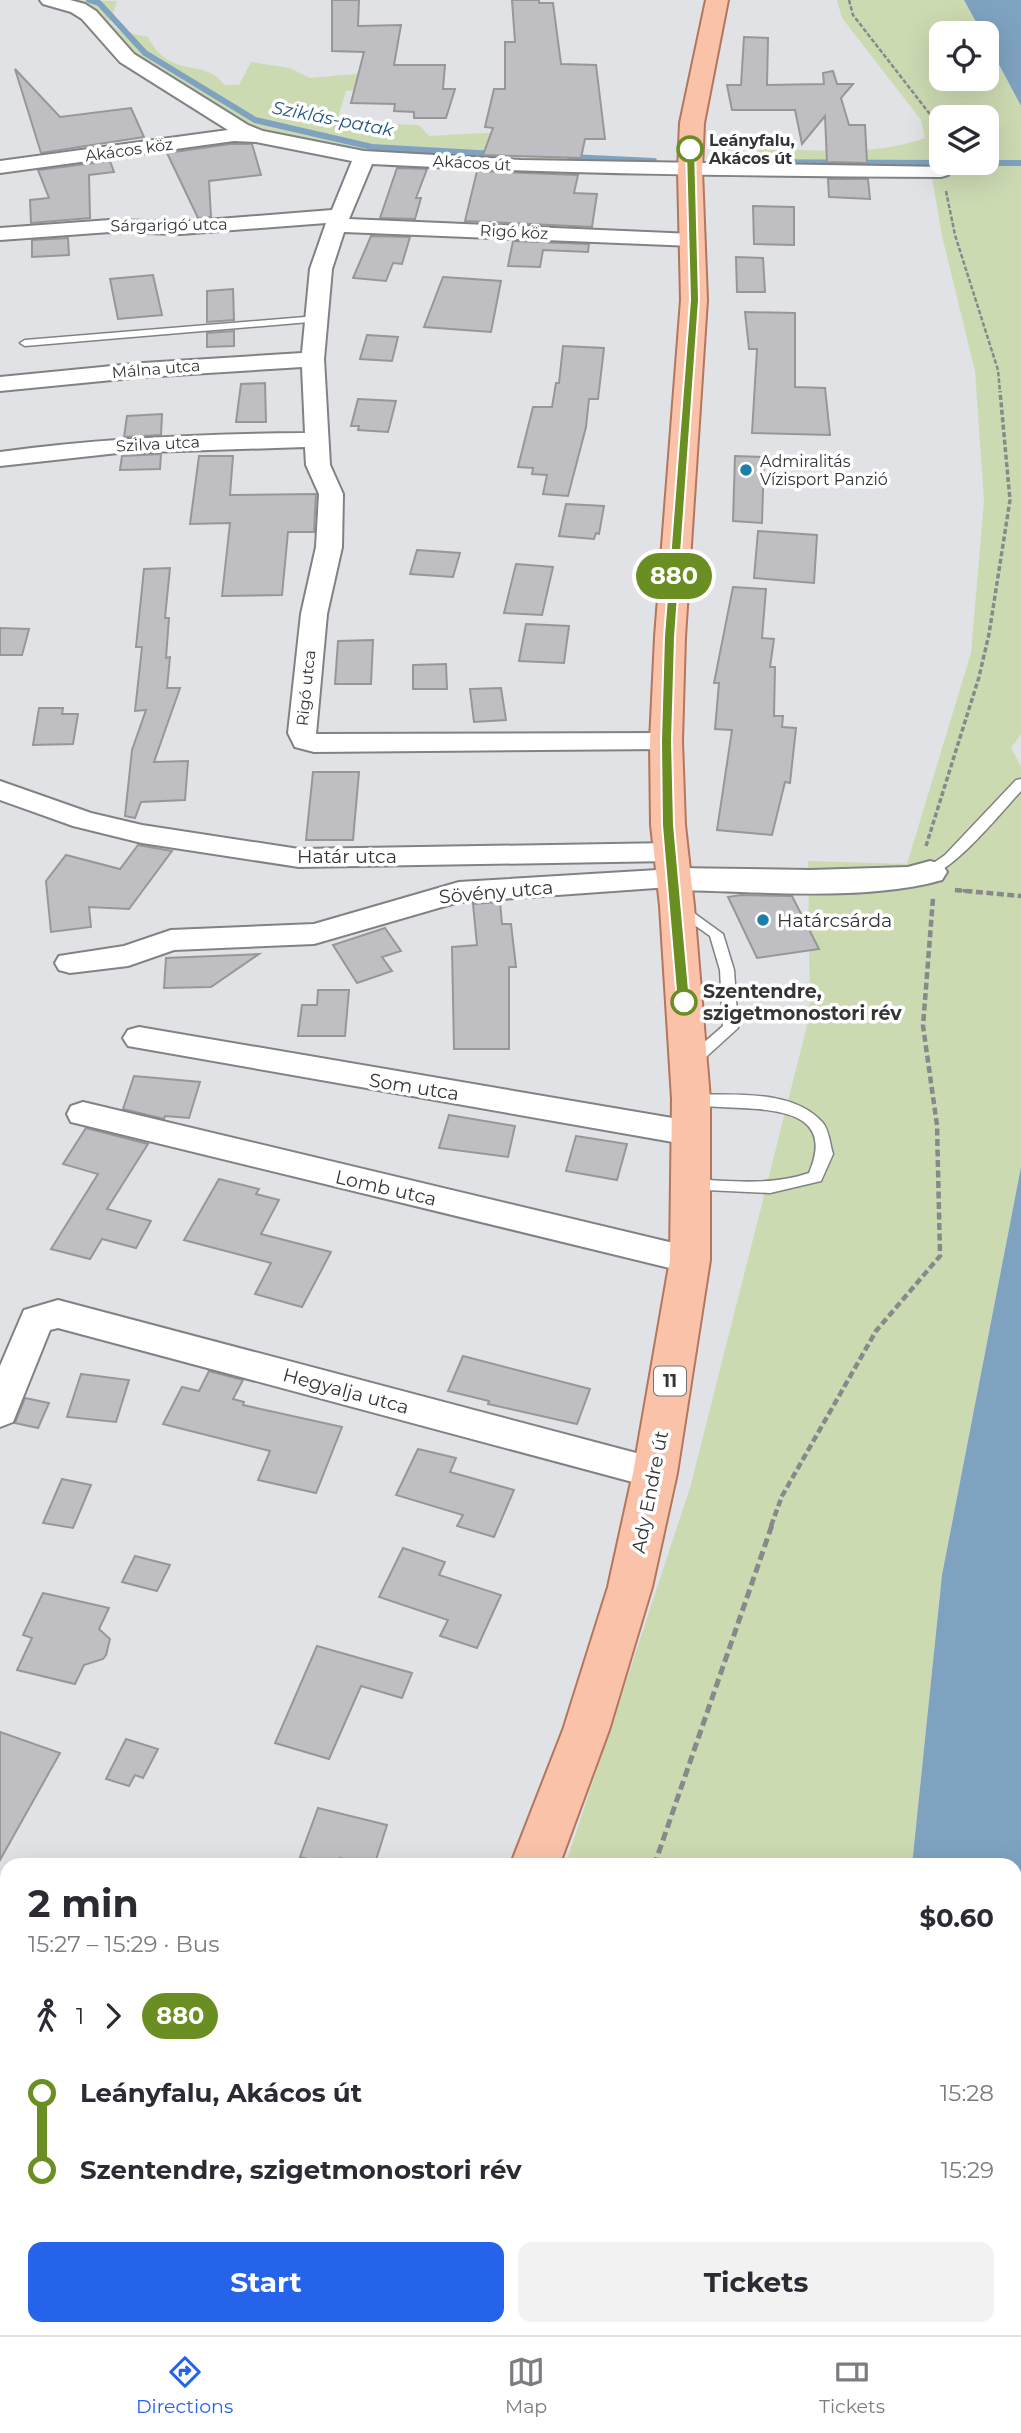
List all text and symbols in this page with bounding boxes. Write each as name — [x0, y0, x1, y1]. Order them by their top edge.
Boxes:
map controls — [929, 21, 999, 175]
button: locate — [929, 21, 999, 91]
water label: Sziklás-patak — [271, 96, 397, 142]
button: layers — [929, 105, 999, 175]
place label: Leányfalu, Akácos út — [708, 131, 795, 168]
street label: Akácos köz — [84, 134, 174, 166]
marker: Leányfalu, Akácos út — [677, 136, 703, 162]
street label: Akácos út — [432, 151, 512, 175]
street label: Sárgarigó utca — [110, 214, 228, 236]
street label: Rigó köz — [479, 221, 549, 243]
street label: Málna utca — [111, 356, 201, 382]
street label: Szilva utca — [116, 432, 200, 456]
place label: Admiralitás Vízisport Panzió — [760, 452, 888, 489]
marker: Admiralitás Vízisport Panzió — [738, 462, 754, 478]
line badge: 880 — [634, 553, 714, 599]
text: 880 — [650, 561, 698, 590]
street label: Rigó utca — [293, 649, 319, 727]
street label: Határ utca — [297, 845, 397, 868]
street label: Sövény utca — [438, 876, 554, 908]
place label: Határcsárda — [777, 909, 892, 932]
marker: Határcsárda — [755, 912, 771, 928]
place label: Szentendre, szigetmonostori rév — [703, 980, 902, 1025]
marker: Szentendre, szigetmonostori rév — [671, 989, 697, 1015]
street label: Som utca — [367, 1069, 461, 1105]
street label: Lomb utca — [333, 1165, 439, 1211]
street label: Hegyalja utca — [280, 1363, 412, 1419]
road number: 11 — [654, 1366, 686, 1396]
street label: Ady Endre út — [627, 1428, 673, 1555]
text: 2 min — [28, 1880, 139, 1927]
text: $0.60 — [919, 1902, 994, 1934]
text: 15:27 – 15:29 · Bus — [28, 1930, 219, 1958]
icon: walk — [28, 1997, 66, 2035]
icon: forward — [94, 1997, 132, 2035]
text: 880 — [156, 2001, 204, 2030]
text: 1 — [76, 2002, 84, 2030]
text: Leányfalu, Akácos út — [80, 2077, 362, 2109]
text: 15:28 — [940, 2079, 994, 2107]
text: Szentendre, szigetmonostori rév — [80, 2154, 522, 2186]
text: 15:29 — [941, 2156, 994, 2184]
button: Start — [28, 2242, 504, 2322]
button: Tickets — [518, 2242, 994, 2322]
tab: Directions — [136, 2353, 233, 2418]
tab: Map — [505, 2353, 547, 2418]
tab: Tickets — [819, 2353, 885, 2418]

